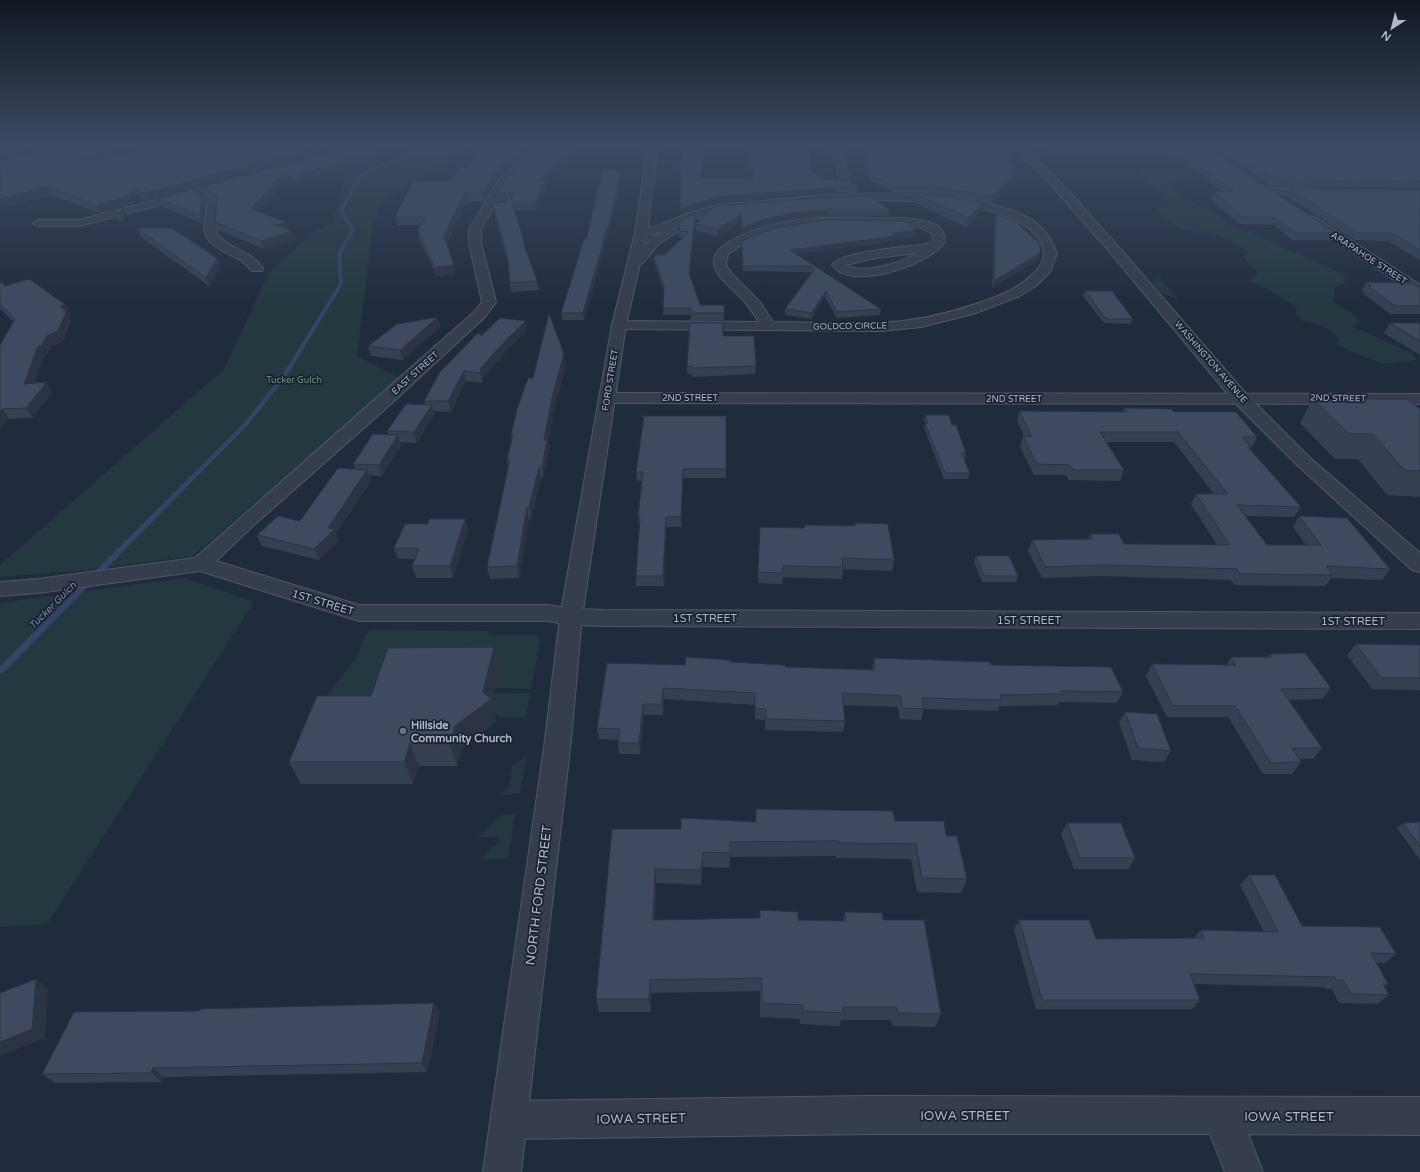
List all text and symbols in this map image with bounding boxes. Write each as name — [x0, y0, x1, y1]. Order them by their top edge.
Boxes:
north arrow — [1372, 8, 1412, 48]
text: N — [1379, 28, 1394, 44]
street label: ARAPAHOE STREET — [1329, 230, 1409, 287]
street label: WASHINGTON AVENUE — [1172, 319, 1249, 406]
street label: GOLDCO CIRCLE — [813, 320, 887, 333]
street label: FORD STREET — [600, 348, 621, 412]
street label: EAST STREET — [390, 349, 442, 397]
park label: Tucker Gulch — [266, 375, 322, 386]
street label: 2ND STREET — [662, 393, 719, 404]
street label: 2ND STREET — [1310, 393, 1367, 404]
street label: 2ND STREET — [986, 394, 1043, 405]
water label: Tucker Gulch — [27, 579, 79, 632]
street label: 1ST STREET — [290, 587, 356, 618]
street label: 1ST STREET — [673, 612, 738, 625]
street label: 1ST STREET — [997, 614, 1062, 627]
street label: 1ST STREET — [1321, 615, 1386, 628]
place label: Hillside Community Church — [411, 719, 512, 746]
marker: Hillside Community Church — [398, 726, 408, 736]
street label: NORTH FORD STREET — [522, 824, 556, 966]
street label: IOWA STREET — [920, 1108, 1010, 1124]
street label: IOWA STREET — [1244, 1109, 1334, 1125]
street label: IOWA STREET — [596, 1110, 686, 1128]

